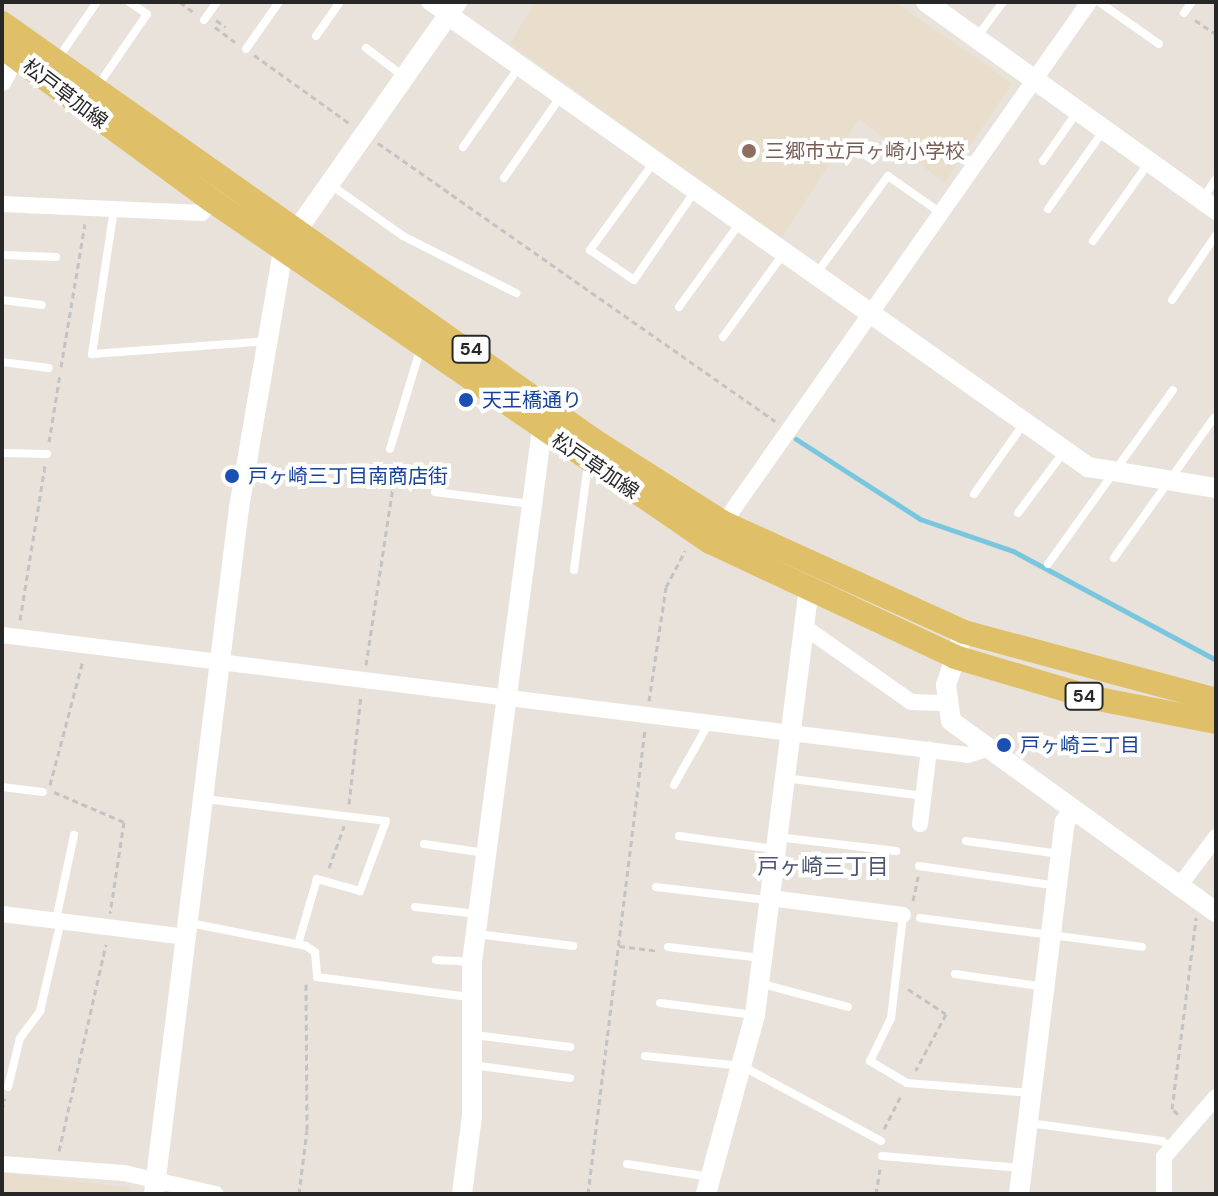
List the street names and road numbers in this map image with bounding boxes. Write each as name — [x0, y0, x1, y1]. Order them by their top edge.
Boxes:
street label: 松戸草加線 — [18, 54, 112, 134]
road number: 54 — [451, 335, 491, 363]
street label: 松戸草加線 — [547, 428, 643, 504]
road number: 54 — [1064, 682, 1104, 710]

